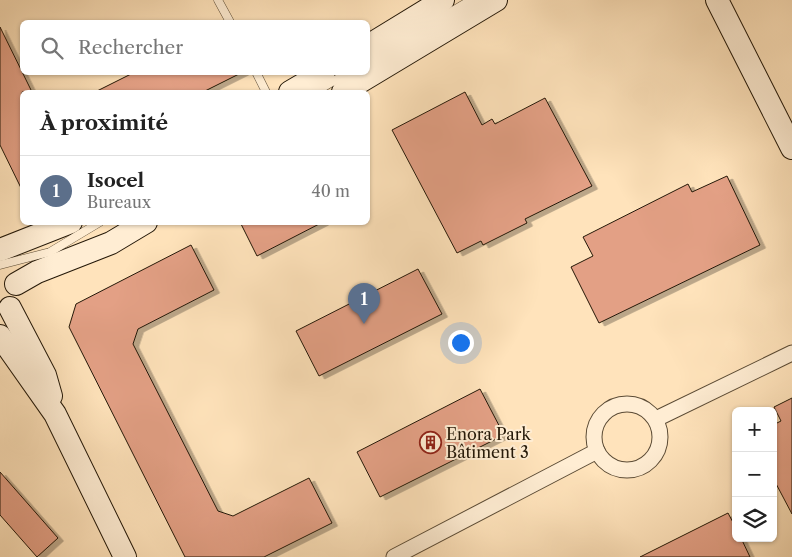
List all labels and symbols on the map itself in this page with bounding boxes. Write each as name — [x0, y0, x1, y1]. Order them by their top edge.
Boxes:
pin: 1 — [348, 283, 380, 324]
your location — [448, 330, 474, 356]
place label: Enora Park Bâtiment 3 — [446, 424, 532, 462]
building icon: Enora Park Bâtiment 3 — [418, 431, 442, 455]

